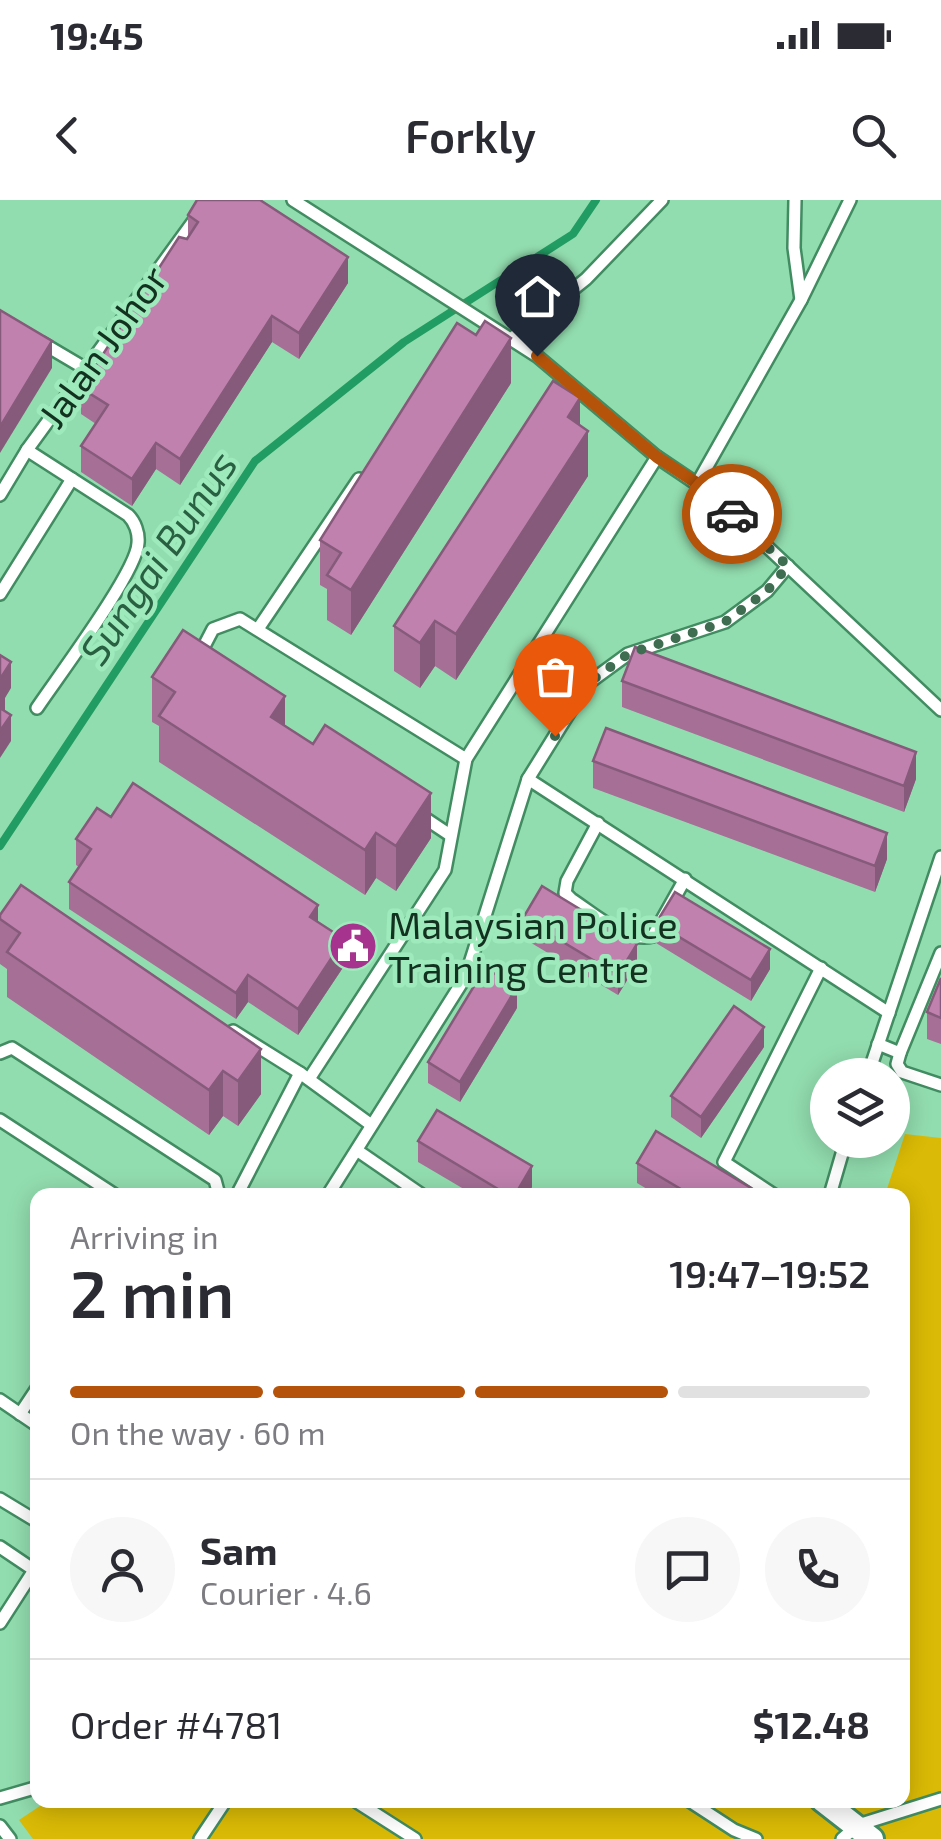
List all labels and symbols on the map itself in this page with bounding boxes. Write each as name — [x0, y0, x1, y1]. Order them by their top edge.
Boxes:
pin — [495, 254, 580, 357]
street label: Jalan Johor — [28, 256, 176, 436]
water label: Sungai Bunus — [68, 441, 246, 673]
courier — [682, 464, 782, 564]
pin — [513, 634, 598, 737]
place label: Malaysian Police Training Centre — [388, 901, 678, 991]
public building icon: Malaysian Police Training Centre — [327, 920, 379, 972]

